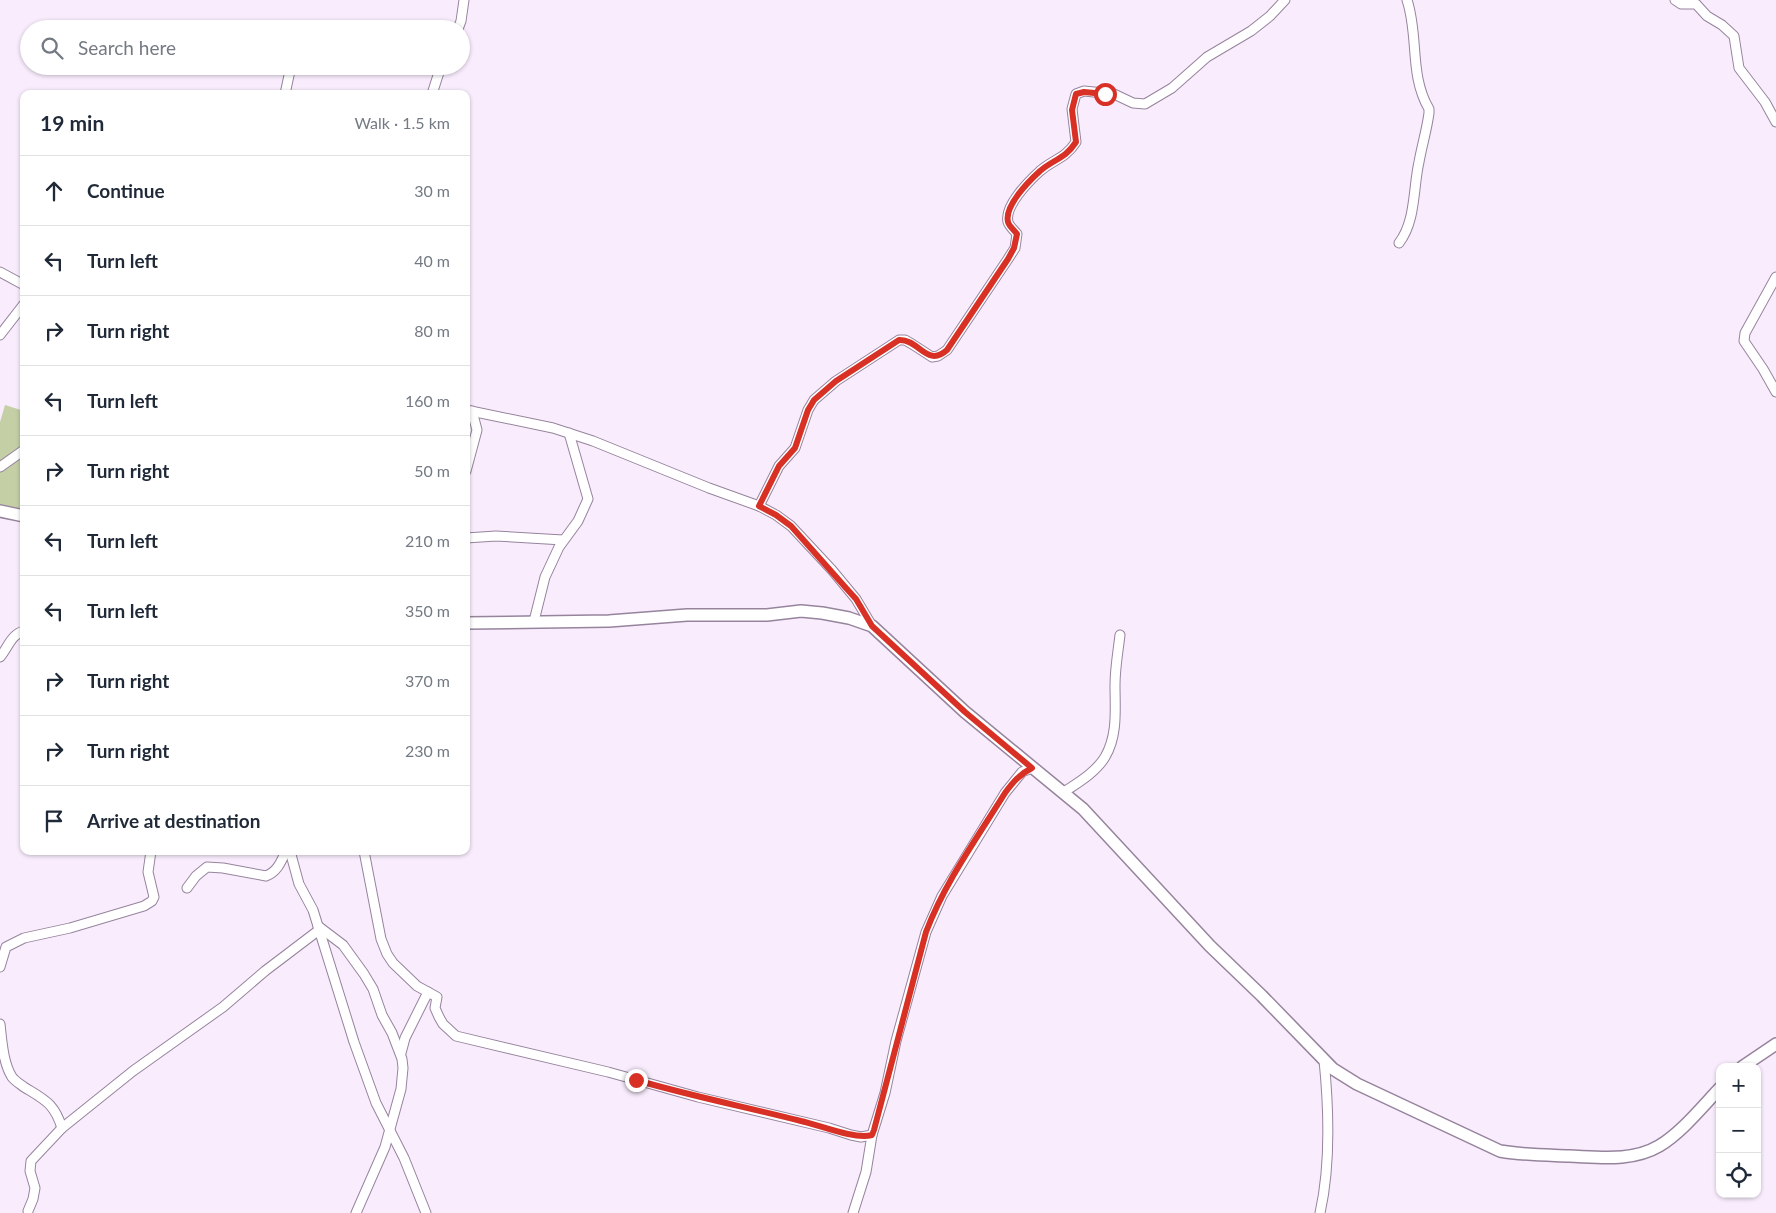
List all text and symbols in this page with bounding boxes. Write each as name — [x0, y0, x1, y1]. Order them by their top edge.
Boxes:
search box — [20, 20, 470, 75]
icon: search — [38, 34, 66, 62]
text: Search here — [78, 36, 176, 59]
route start — [1094, 83, 1117, 106]
text: 19 min — [40, 110, 104, 135]
text: Walk · 1.5 km — [354, 113, 450, 132]
icon: ahead — [40, 177, 68, 205]
text: Continue — [87, 179, 165, 202]
text: 30 m — [414, 181, 450, 200]
icon: left — [40, 247, 68, 275]
text: Turn left — [87, 249, 158, 272]
text: 40 m — [414, 251, 450, 270]
icon: right — [40, 317, 68, 345]
text: Turn right — [87, 319, 169, 342]
text: 80 m — [414, 321, 450, 340]
icon: left — [40, 387, 68, 415]
text: Turn left — [87, 389, 158, 412]
text: 160 m — [405, 391, 450, 410]
icon: right — [40, 457, 68, 485]
text: Turn right — [87, 459, 169, 482]
text: 50 m — [414, 461, 450, 480]
icon: left — [40, 527, 68, 555]
text: Turn left — [87, 529, 158, 552]
text: 210 m — [405, 531, 450, 550]
icon: left — [40, 597, 68, 625]
text: Turn left — [87, 599, 158, 622]
text: 350 m — [405, 601, 450, 620]
icon: right — [40, 667, 68, 695]
text: Turn right — [87, 669, 169, 692]
text: 370 m — [405, 671, 450, 690]
icon: right — [40, 737, 68, 765]
text: Turn right — [87, 739, 169, 762]
text: 230 m — [405, 741, 450, 760]
icon: arrive — [40, 807, 68, 835]
text: Arrive at destination — [87, 809, 260, 832]
map controls — [1716, 1063, 1761, 1198]
button: + — [1716, 1063, 1761, 1108]
route end — [625, 1069, 648, 1092]
button: − — [1716, 1108, 1761, 1153]
button: locate — [1716, 1153, 1761, 1198]

